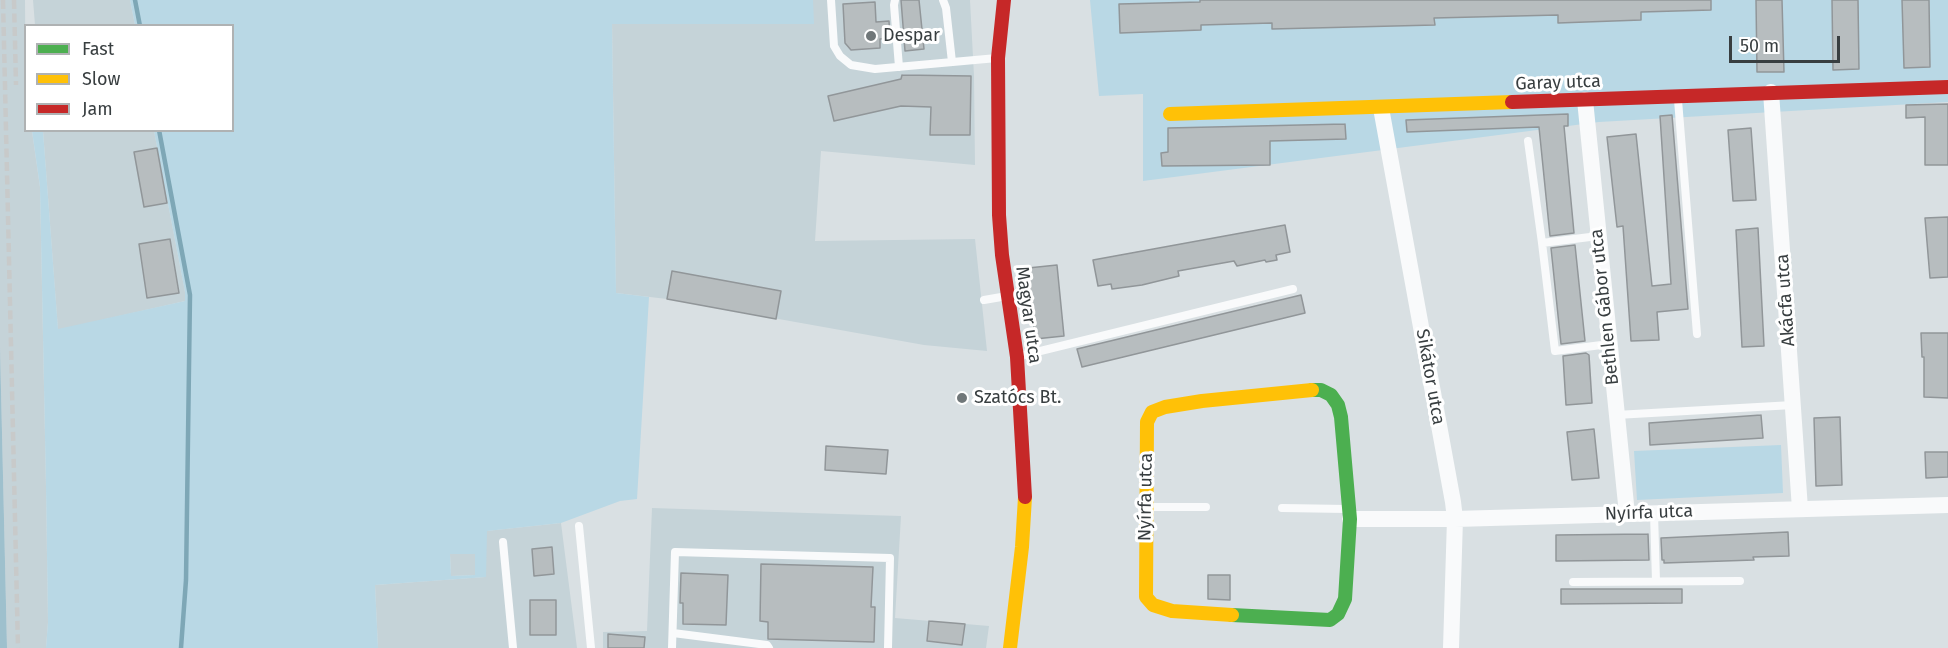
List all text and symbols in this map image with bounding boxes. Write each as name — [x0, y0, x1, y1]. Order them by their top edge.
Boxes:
legend — [24, 24, 234, 132]
scale bar — [1732, 24, 1843, 62]
place label: Despar — [883, 25, 940, 47]
marker: Despar — [864, 29, 878, 43]
text: 50 m — [1740, 35, 1779, 57]
text: Fast — [82, 38, 114, 60]
text: Slow — [82, 68, 120, 90]
street label: Garay utca — [1515, 71, 1601, 95]
text: Jam — [82, 98, 113, 120]
street label: Bethlen Gábor utca — [1586, 228, 1624, 386]
street label: Akácfa utca — [1772, 253, 1800, 347]
street label: Magyar utca — [1010, 265, 1046, 365]
street label: Sikátor utca — [1411, 327, 1449, 427]
place label: Szatócs Bt. — [974, 387, 1061, 409]
marker: Szatócs Bt. — [955, 391, 969, 405]
street label: Nyírfa utca — [1134, 453, 1158, 541]
street label: Nyírfa utca — [1605, 501, 1693, 525]

